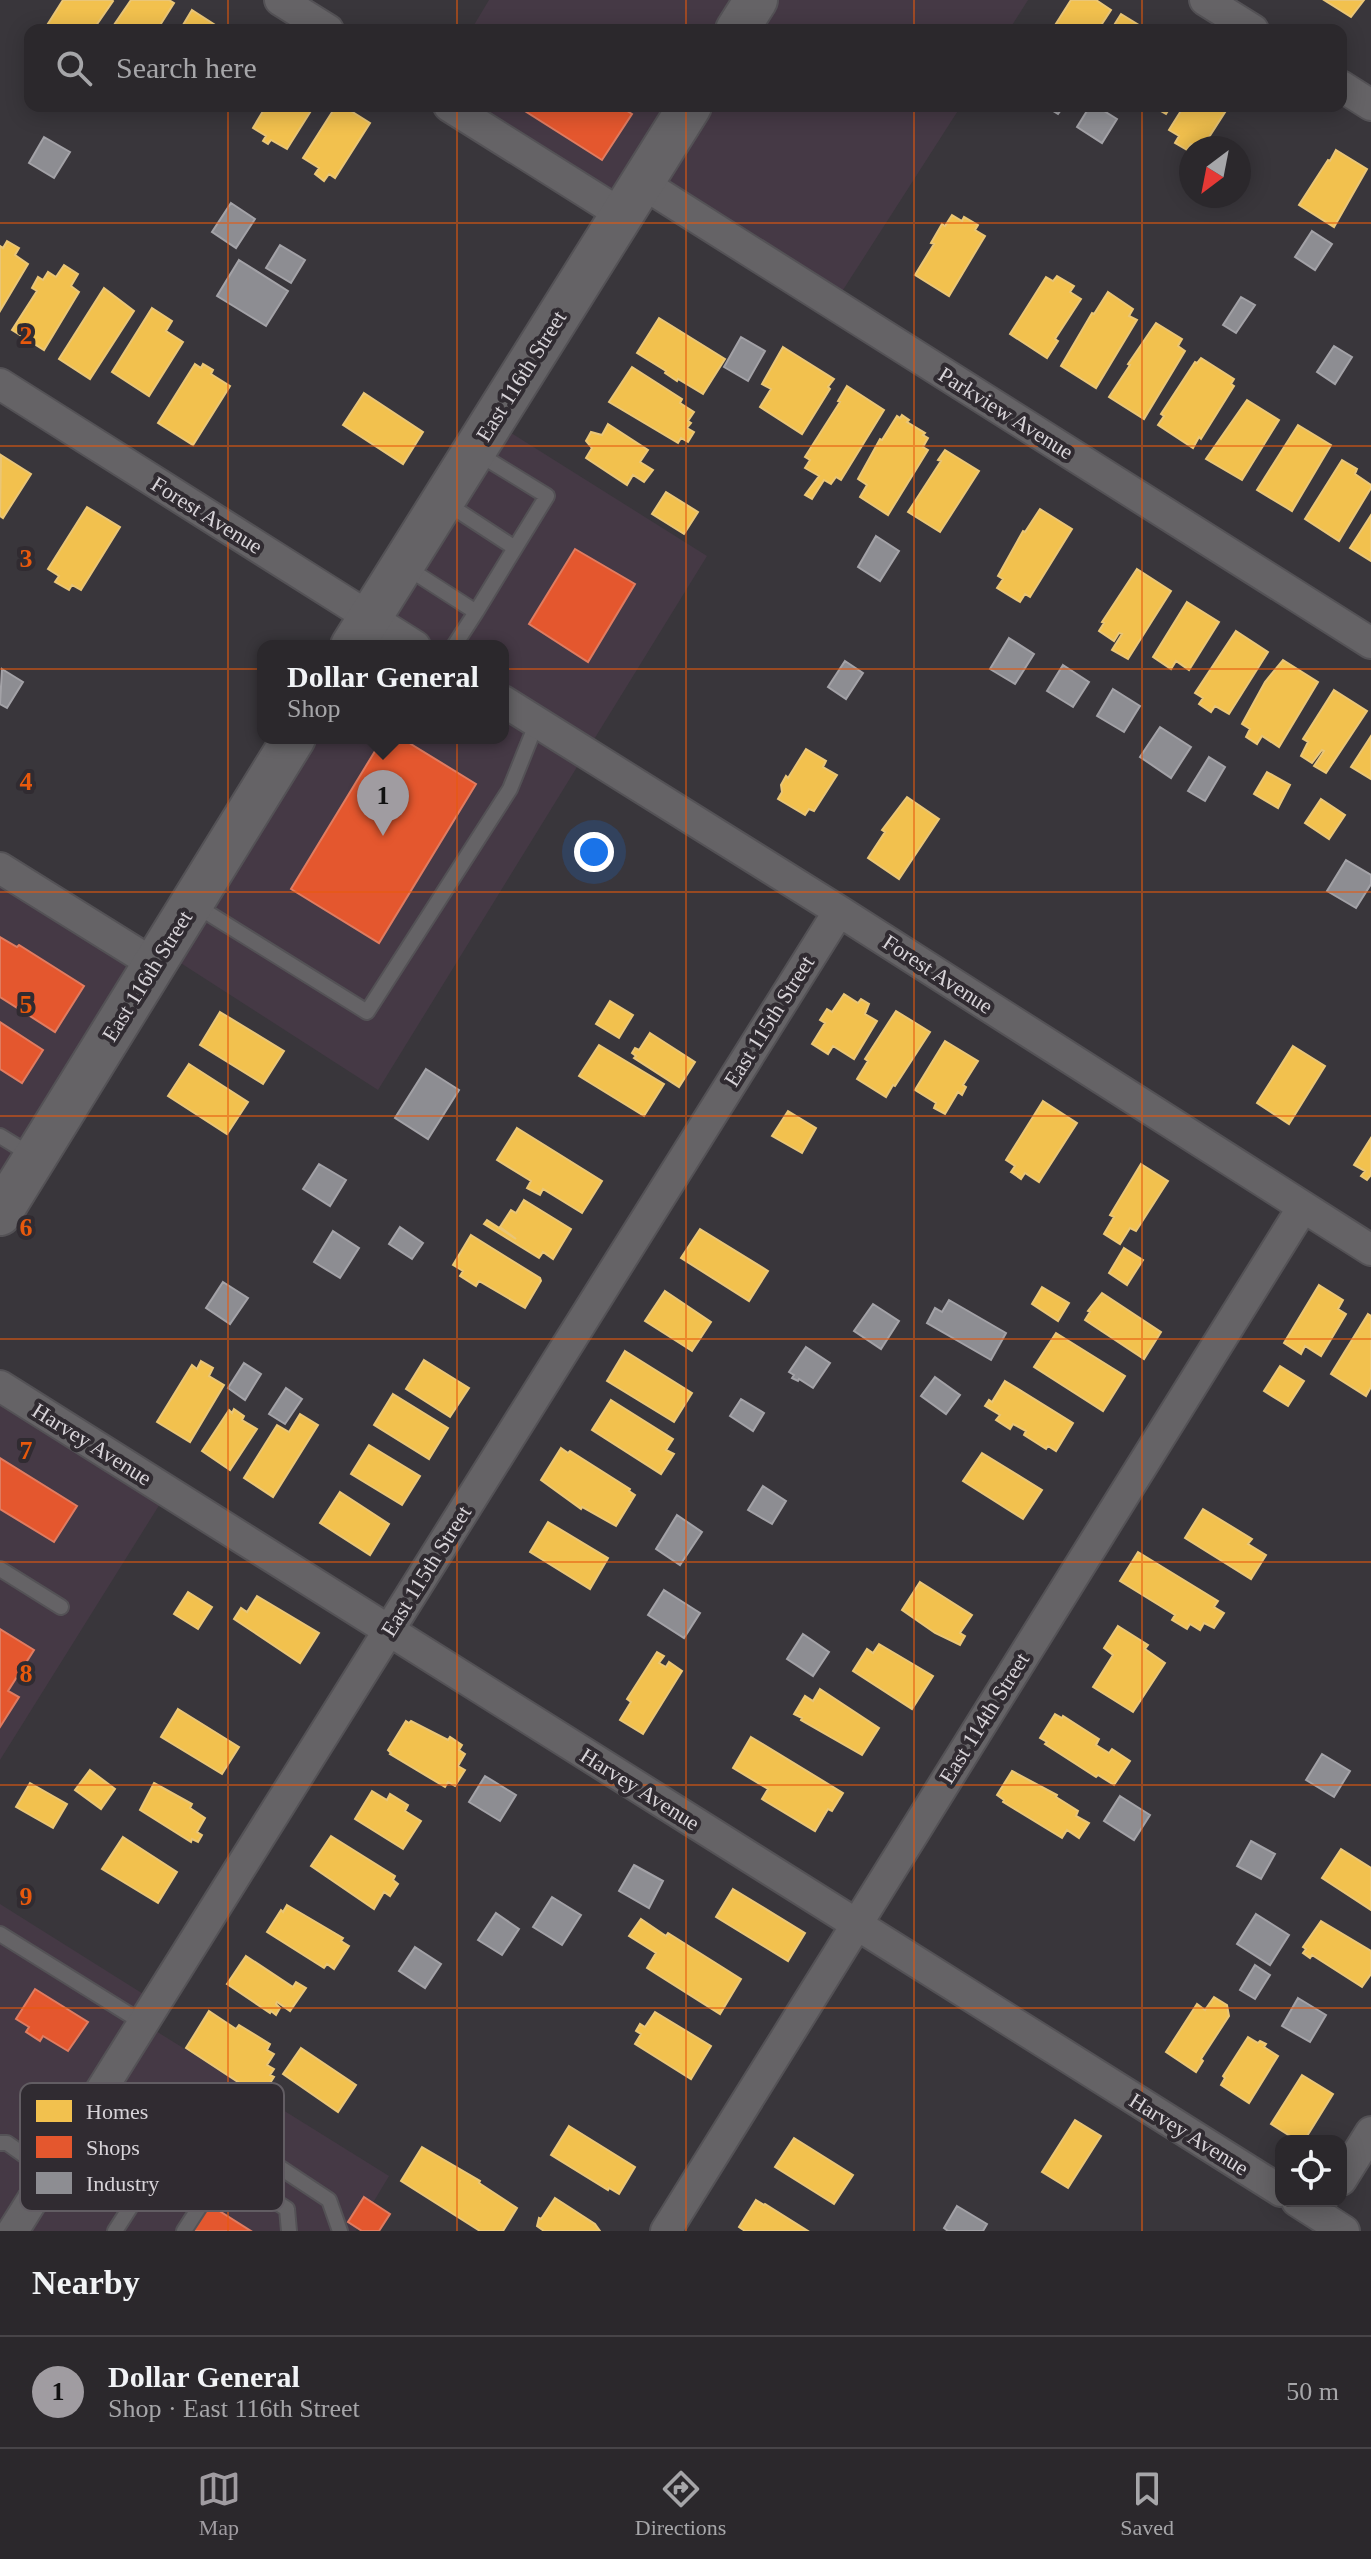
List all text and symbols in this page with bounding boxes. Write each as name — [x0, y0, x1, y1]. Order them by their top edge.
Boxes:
search box — [24, 24, 1347, 112]
icon: search — [52, 46, 96, 90]
text: Search here — [116, 51, 257, 84]
north arrow — [1179, 136, 1251, 208]
street label: East 116th Street — [471, 306, 571, 446]
text: 2 — [20, 321, 33, 350]
street label: Parkview Avenue — [934, 362, 1078, 464]
street label: Forest Avenue — [147, 471, 267, 559]
text: 3 — [20, 544, 33, 573]
popup — [257, 640, 509, 744]
text: Dollar General — [287, 660, 479, 693]
text: Shop — [287, 694, 341, 723]
text: 4 — [20, 767, 33, 796]
pin: 1 — [357, 770, 409, 836]
your location — [574, 832, 614, 872]
street label: East 116th Street — [97, 906, 197, 1046]
street label: Forest Avenue — [878, 929, 998, 1019]
street label: East 115th Street — [719, 951, 819, 1091]
text: 5 — [20, 990, 33, 1019]
text: 6 — [20, 1213, 33, 1242]
street label: Harvey Avenue — [28, 1397, 156, 1491]
text: 7 — [20, 1436, 33, 1465]
street label: East 115th Street — [376, 1501, 476, 1641]
street label: East 114th Street — [934, 1648, 1034, 1788]
text: 8 — [20, 1659, 33, 1688]
street label: Harvey Avenue — [576, 1742, 704, 1836]
text: 9 — [20, 1882, 33, 1911]
legend — [20, 2083, 284, 2211]
street label: Harvey Avenue — [1125, 2087, 1253, 2181]
text: Homes — [86, 2099, 148, 2124]
text: Shops — [86, 2135, 140, 2160]
map controls — [1275, 2135, 1347, 2207]
button: locate — [1275, 2135, 1347, 2207]
text: Industry — [86, 2171, 159, 2196]
text: Nearby — [32, 2264, 140, 2301]
text: Dollar General — [108, 2360, 300, 2393]
text: 1 — [52, 2377, 65, 2406]
text: 50 m — [1286, 2377, 1339, 2406]
text: Shop · East 116th Street — [108, 2394, 360, 2423]
tab: Map — [197, 2467, 241, 2541]
tab: Directions — [635, 2467, 726, 2541]
tab: Saved — [1120, 2467, 1174, 2541]

